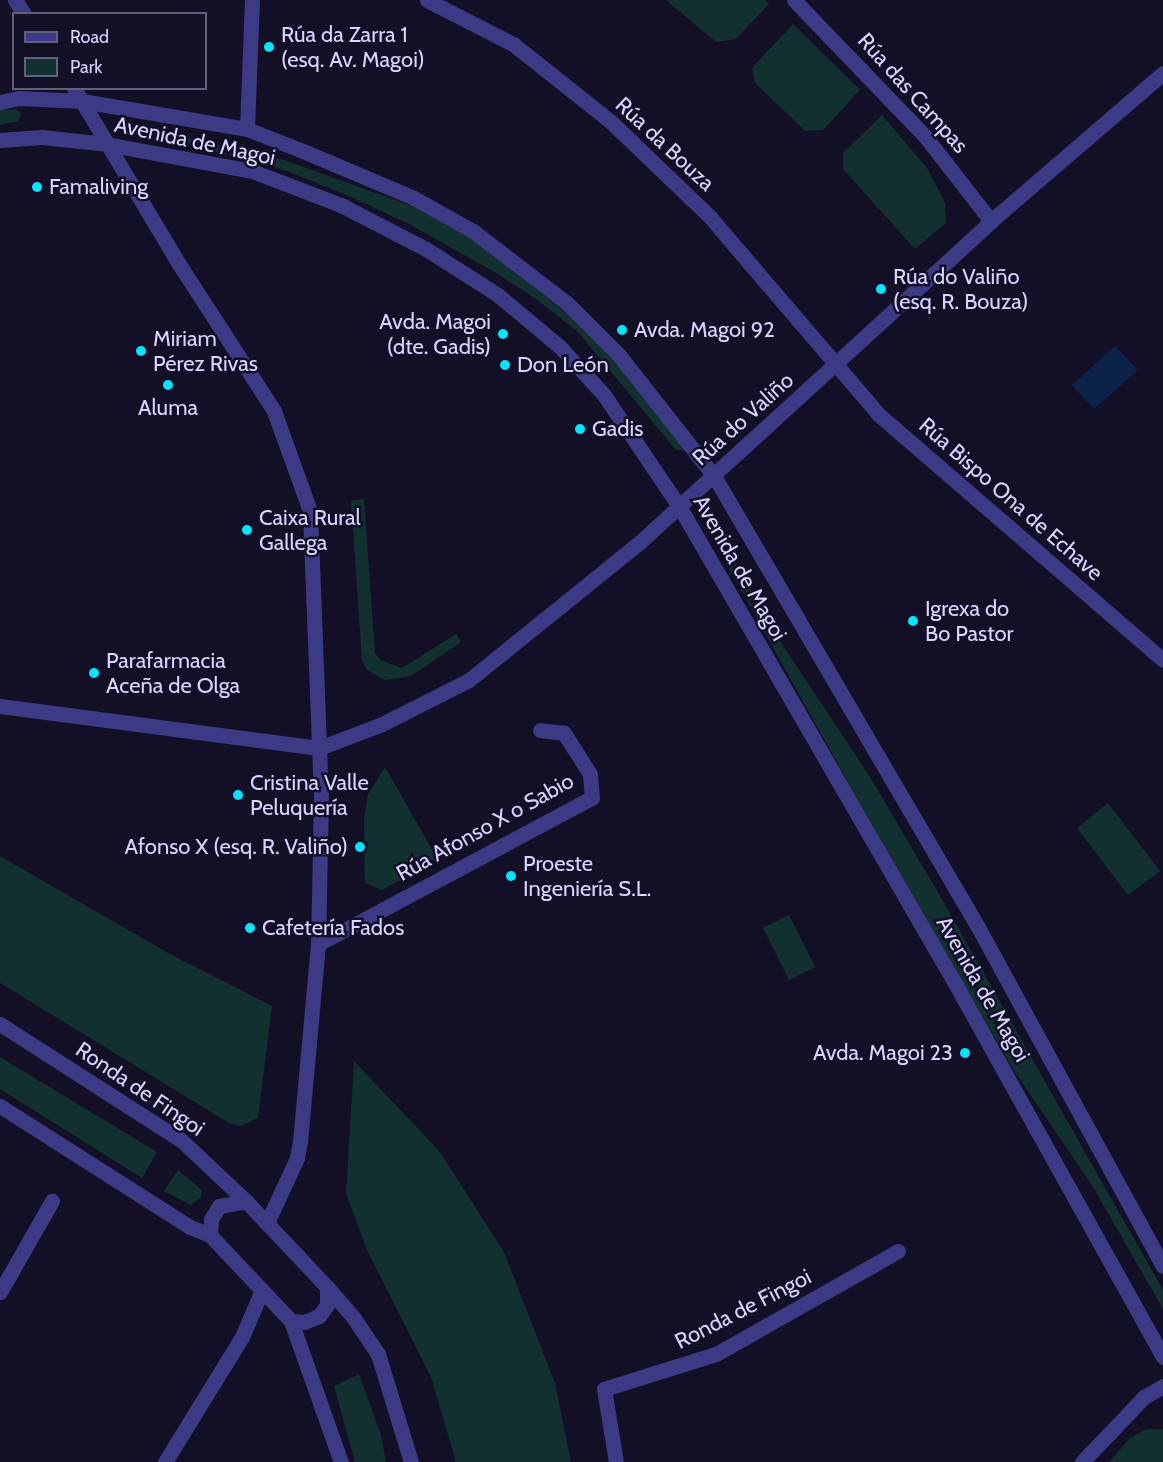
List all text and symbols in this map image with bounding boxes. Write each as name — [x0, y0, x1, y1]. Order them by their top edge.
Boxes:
legend — [12, 12, 207, 90]
place label: Rúa da Zarra 1 (esq. Av. Magoi) — [281, 21, 425, 72]
text: Road — [70, 26, 109, 48]
street label: Rúa das Campas — [852, 28, 974, 158]
marker: Rúa da Zarra 1 (esq. Av. Magoi) — [262, 40, 276, 54]
text: Park — [70, 56, 102, 78]
street label: Rúa da Bouza — [610, 92, 720, 196]
street label: Avenida de Magoi — [112, 111, 278, 171]
place label: Famaliving — [49, 174, 148, 200]
marker: Famaliving — [30, 180, 44, 194]
place label: Rúa do Valiño (esq. R. Bouza) — [893, 263, 1028, 314]
marker: Rúa do Valiño (esq. R. Bouza) — [874, 282, 888, 296]
place label: Avda. Magoi (dte. Gadis) — [379, 308, 491, 360]
place label: Avda. Magoi 92 — [634, 317, 775, 343]
marker: Avda. Magoi 92 — [615, 323, 629, 337]
place label: Miriam Pérez Rivas — [153, 325, 258, 376]
marker: Avda. Magoi (dte. Gadis) — [496, 327, 510, 341]
marker: Miriam Pérez Rivas — [134, 344, 148, 358]
place label: Don León — [517, 352, 609, 378]
marker: Don León — [498, 358, 512, 372]
street label: Rúa do Valiño — [687, 367, 799, 471]
marker: Aluma — [161, 378, 175, 392]
place label: Aluma — [138, 395, 198, 421]
street label: Rúa Bispo Ona de Echave — [914, 412, 1108, 586]
place label: Gadis — [592, 416, 643, 442]
marker: Gadis — [573, 422, 587, 436]
street label: Avenida de Magoi — [688, 490, 792, 646]
place label: Caixa Rural Gallega — [259, 504, 361, 556]
marker: Caixa Rural Gallega — [240, 523, 254, 537]
place label: Igrexa do Bo Pastor — [925, 595, 1014, 646]
marker: Igrexa do Bo Pastor — [906, 614, 920, 628]
place label: Parafarmacia Aceña de Olga — [106, 647, 240, 698]
marker: Parafarmacia Aceña de Olga — [87, 666, 101, 680]
street label: Rúa Afonso X o Sabio — [392, 767, 578, 887]
place label: Cristina Valle Peluquería — [250, 769, 369, 820]
marker: Cristina Valle Peluquería — [231, 788, 245, 802]
place label: Afonso X (esq. R. Valiño) — [125, 834, 348, 860]
marker: Afonso X (esq. R. Valiño) — [353, 840, 367, 854]
place label: Proeste Ingeniería S.L. — [523, 850, 651, 902]
marker: Proeste Ingeniería S.L. — [504, 869, 518, 883]
street label: Avenida de Magoi — [931, 911, 1035, 1067]
place label: Cafetería Fados — [262, 915, 404, 941]
marker: Cafetería Fados — [243, 921, 257, 935]
street label: Ronda de Fingoi — [71, 1036, 209, 1142]
place label: Avda. Magoi 23 — [813, 1040, 953, 1066]
marker: Avda. Magoi 23 — [958, 1046, 972, 1060]
street label: Ronda de Fingoi — [670, 1263, 816, 1355]

